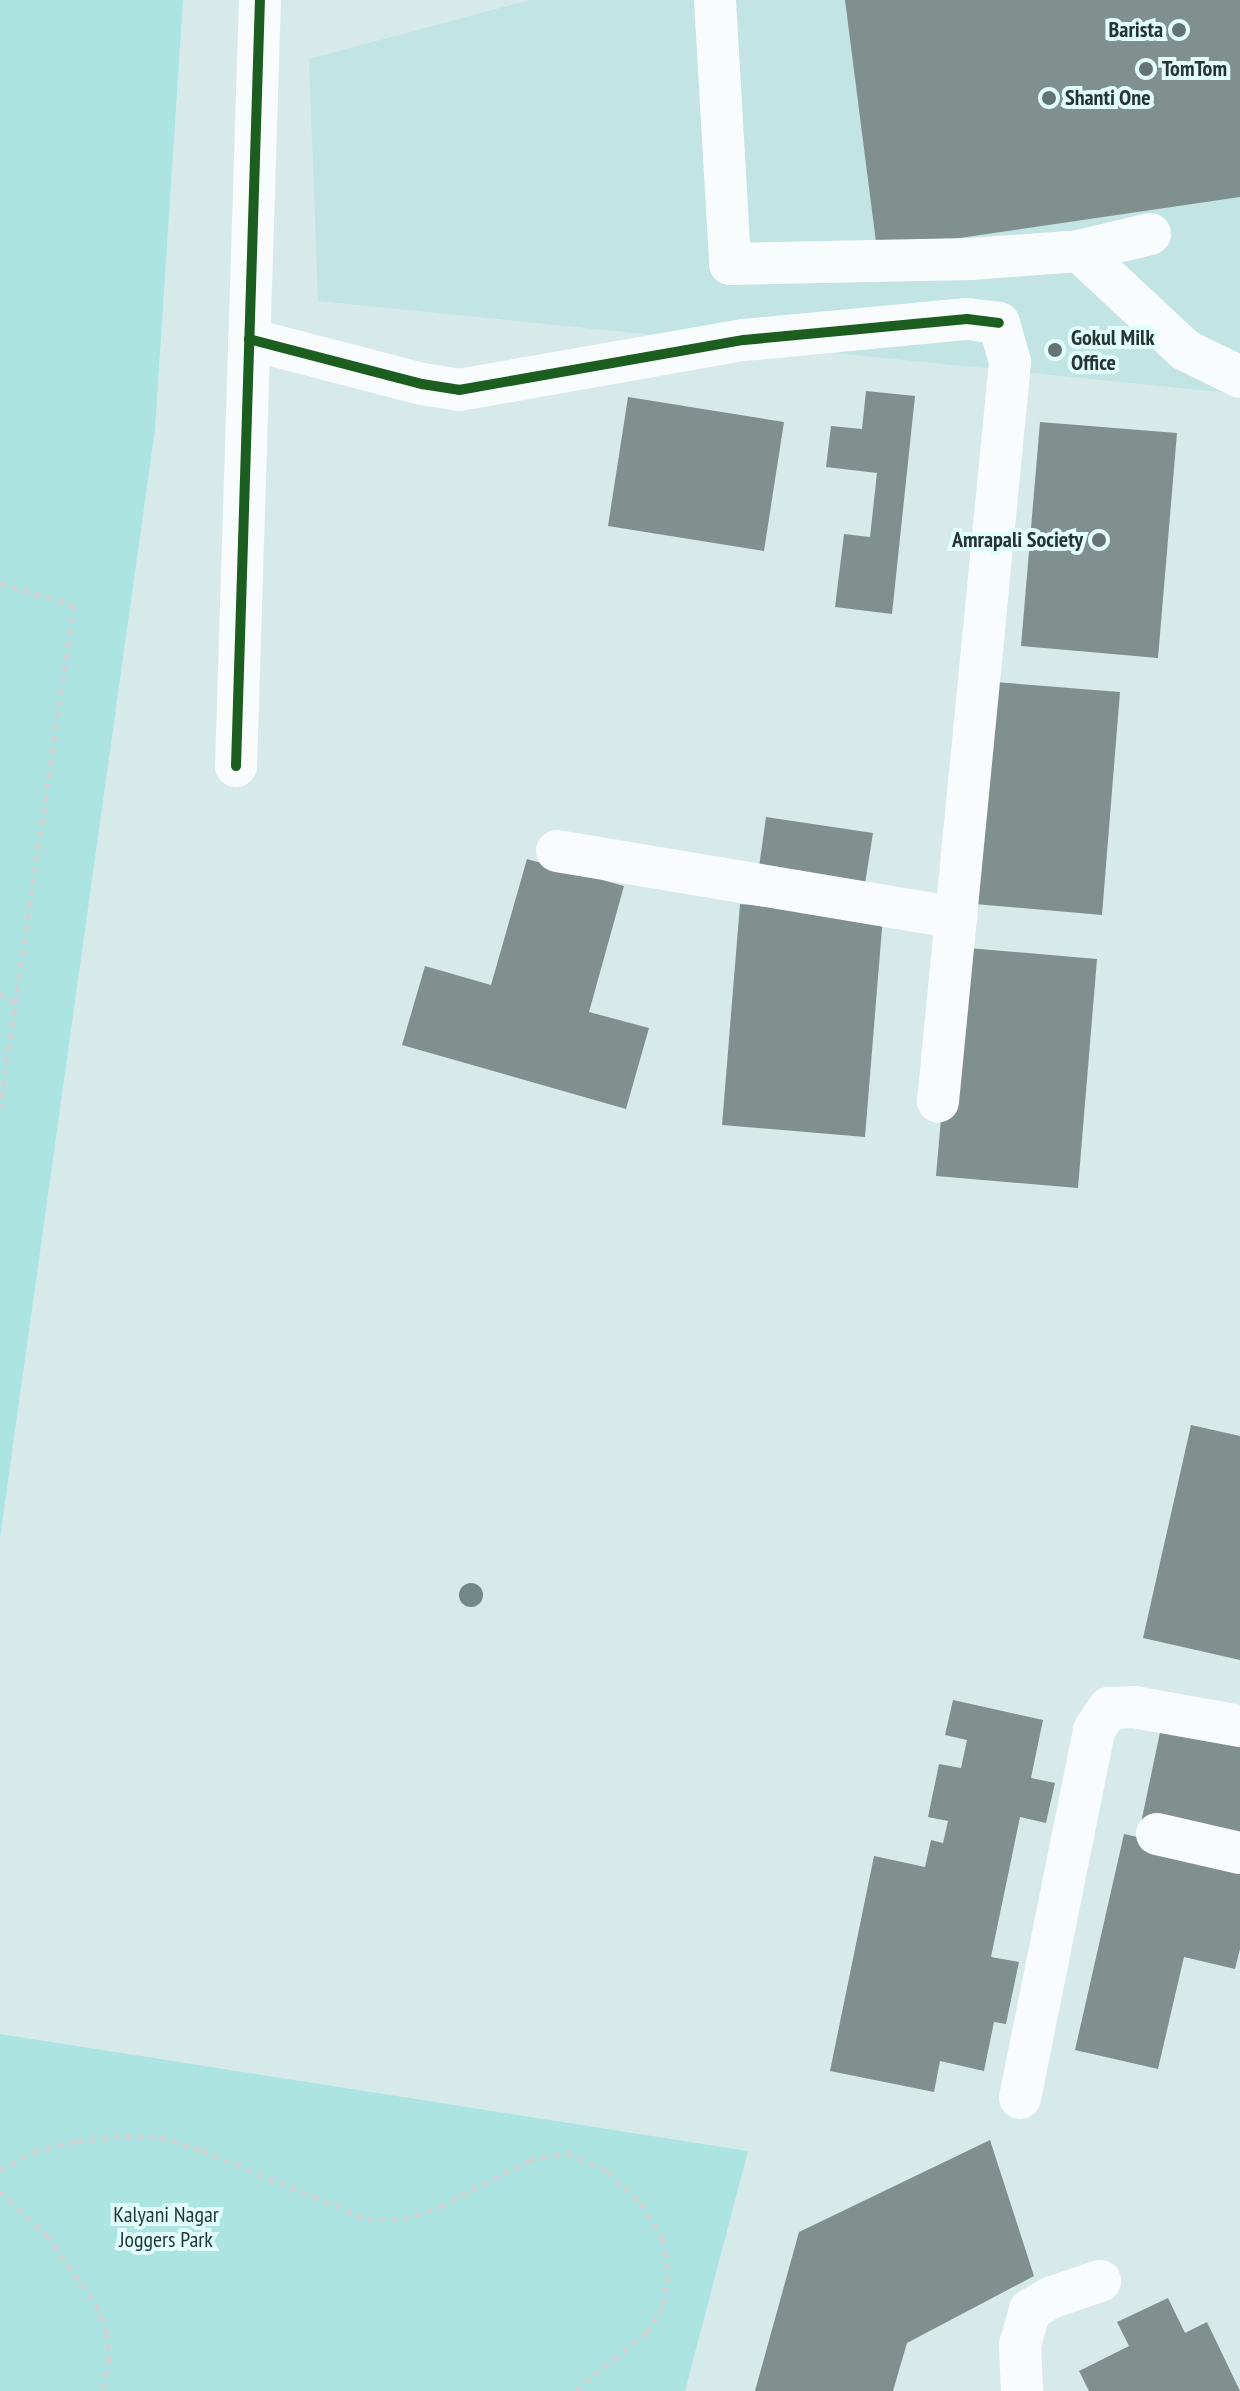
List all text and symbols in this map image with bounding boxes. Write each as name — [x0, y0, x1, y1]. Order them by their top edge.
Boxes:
place label: Barista — [1109, 17, 1163, 43]
marker: Barista — [1170, 21, 1188, 39]
place label: TomTom — [1162, 56, 1227, 82]
marker: TomTom — [1137, 60, 1155, 78]
place label: Shanti One — [1065, 85, 1151, 111]
marker: Shanti One — [1040, 89, 1058, 107]
place label: Gokul Milk Office — [1071, 324, 1155, 376]
marker: Gokul Milk Office — [1046, 341, 1064, 359]
place label: Amrapali Society — [952, 527, 1083, 553]
marker: Amrapali Society — [1090, 531, 1108, 549]
park label: Kalyani Nagar Joggers Park — [113, 2201, 219, 2252]

